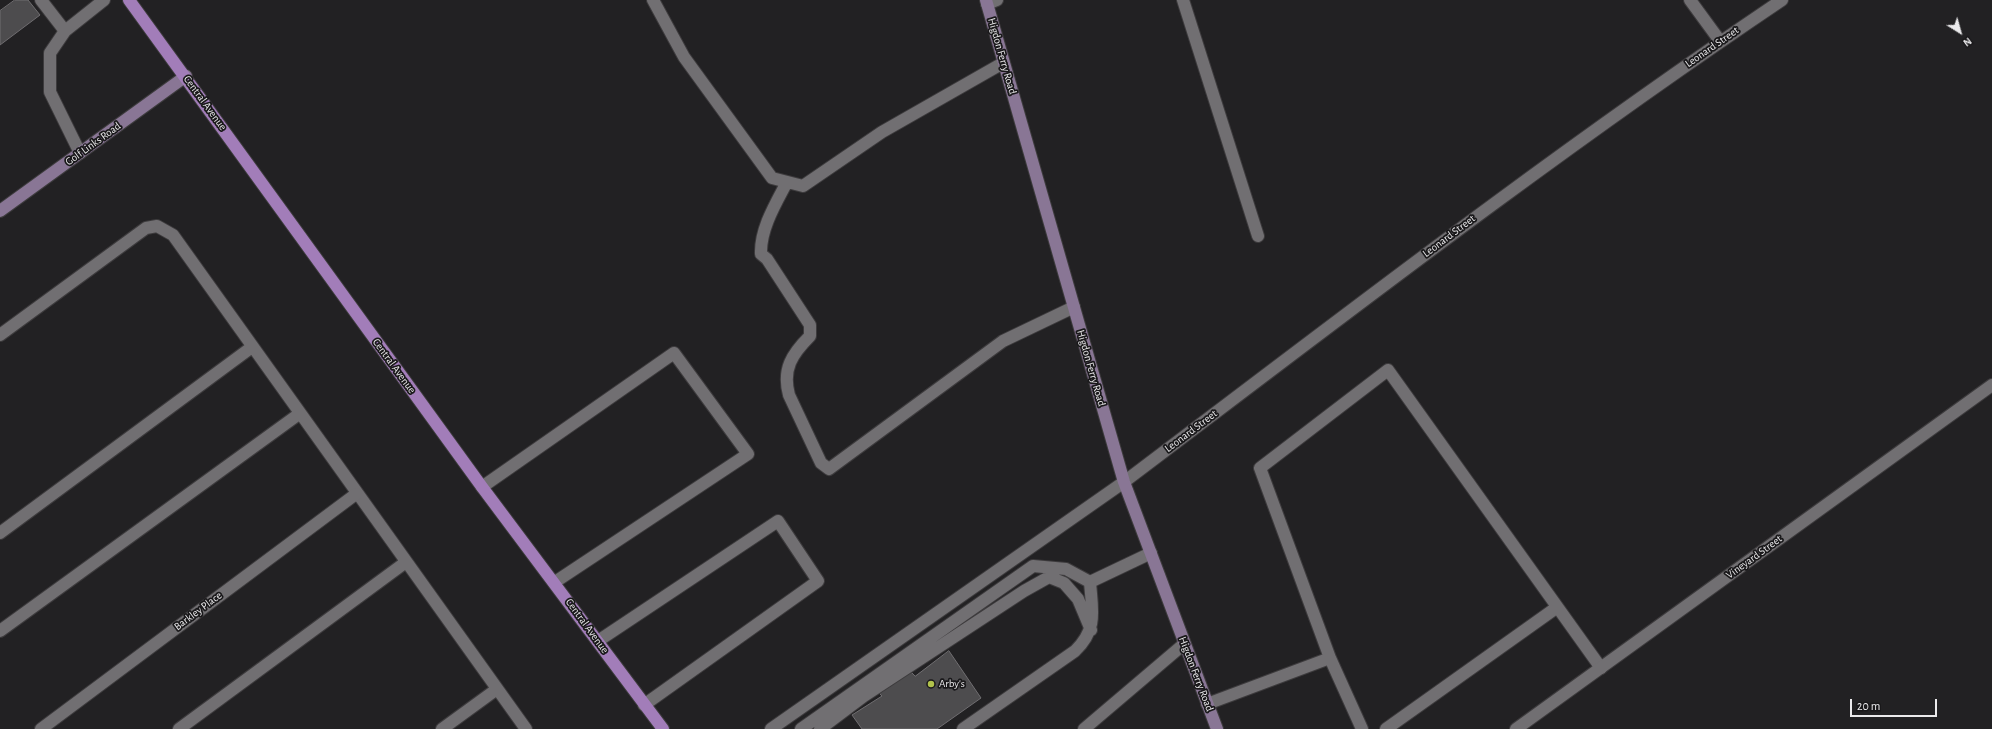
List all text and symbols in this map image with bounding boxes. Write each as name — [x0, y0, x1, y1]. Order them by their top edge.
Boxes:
north arrow — [1940, 12, 1980, 52]
street label: Higdon Ferry Road — [985, 16, 1019, 96]
street label: Leonard Street — [1683, 24, 1741, 70]
text: N — [1961, 35, 1974, 49]
street label: Central Avenue — [181, 73, 229, 133]
street label: Golf Links Road — [63, 119, 123, 169]
street label: Leonard Street — [1420, 212, 1478, 260]
street label: Higdon Ferry Road — [1074, 328, 1108, 408]
street label: Central Avenue — [370, 336, 418, 396]
street label: Leonard Street — [1162, 407, 1220, 455]
street label: Vineyard Street — [1723, 532, 1785, 582]
street label: Barkley Place — [171, 589, 225, 633]
street label: Central Avenue — [563, 596, 611, 656]
street label: Higdon Ferry Road — [1176, 635, 1216, 713]
place label: Arby's — [939, 677, 965, 691]
marker: Arby's — [926, 679, 936, 689]
scale bar — [1852, 691, 1939, 717]
text: 20 m — [1857, 700, 1880, 712]

